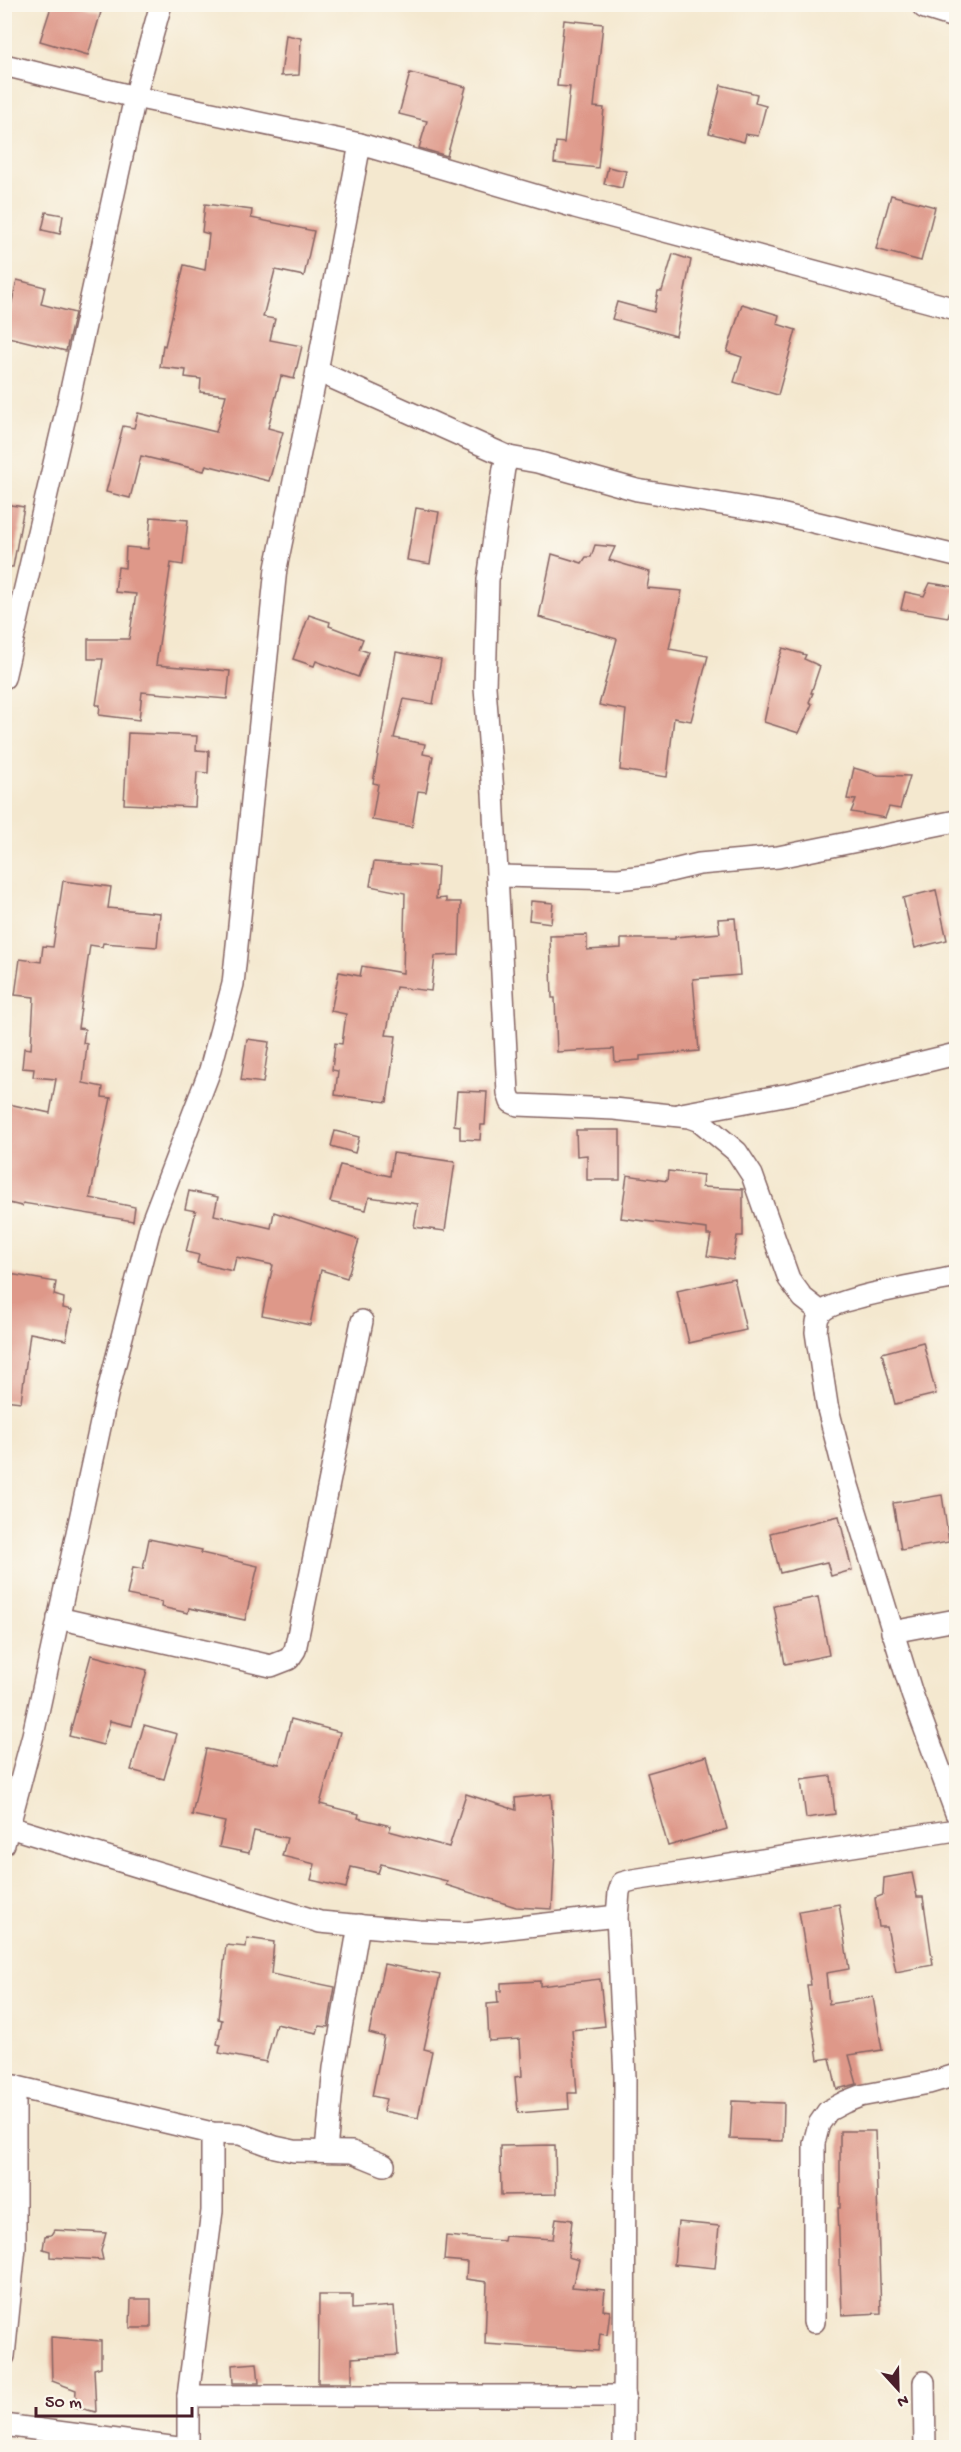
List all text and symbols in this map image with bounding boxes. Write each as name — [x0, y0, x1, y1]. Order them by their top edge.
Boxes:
north arrow — [868, 2359, 928, 2419]
scale bar — [36, 2380, 192, 2418]
text: N — [893, 2389, 911, 2411]
text: 50 m — [45, 2393, 82, 2414]

